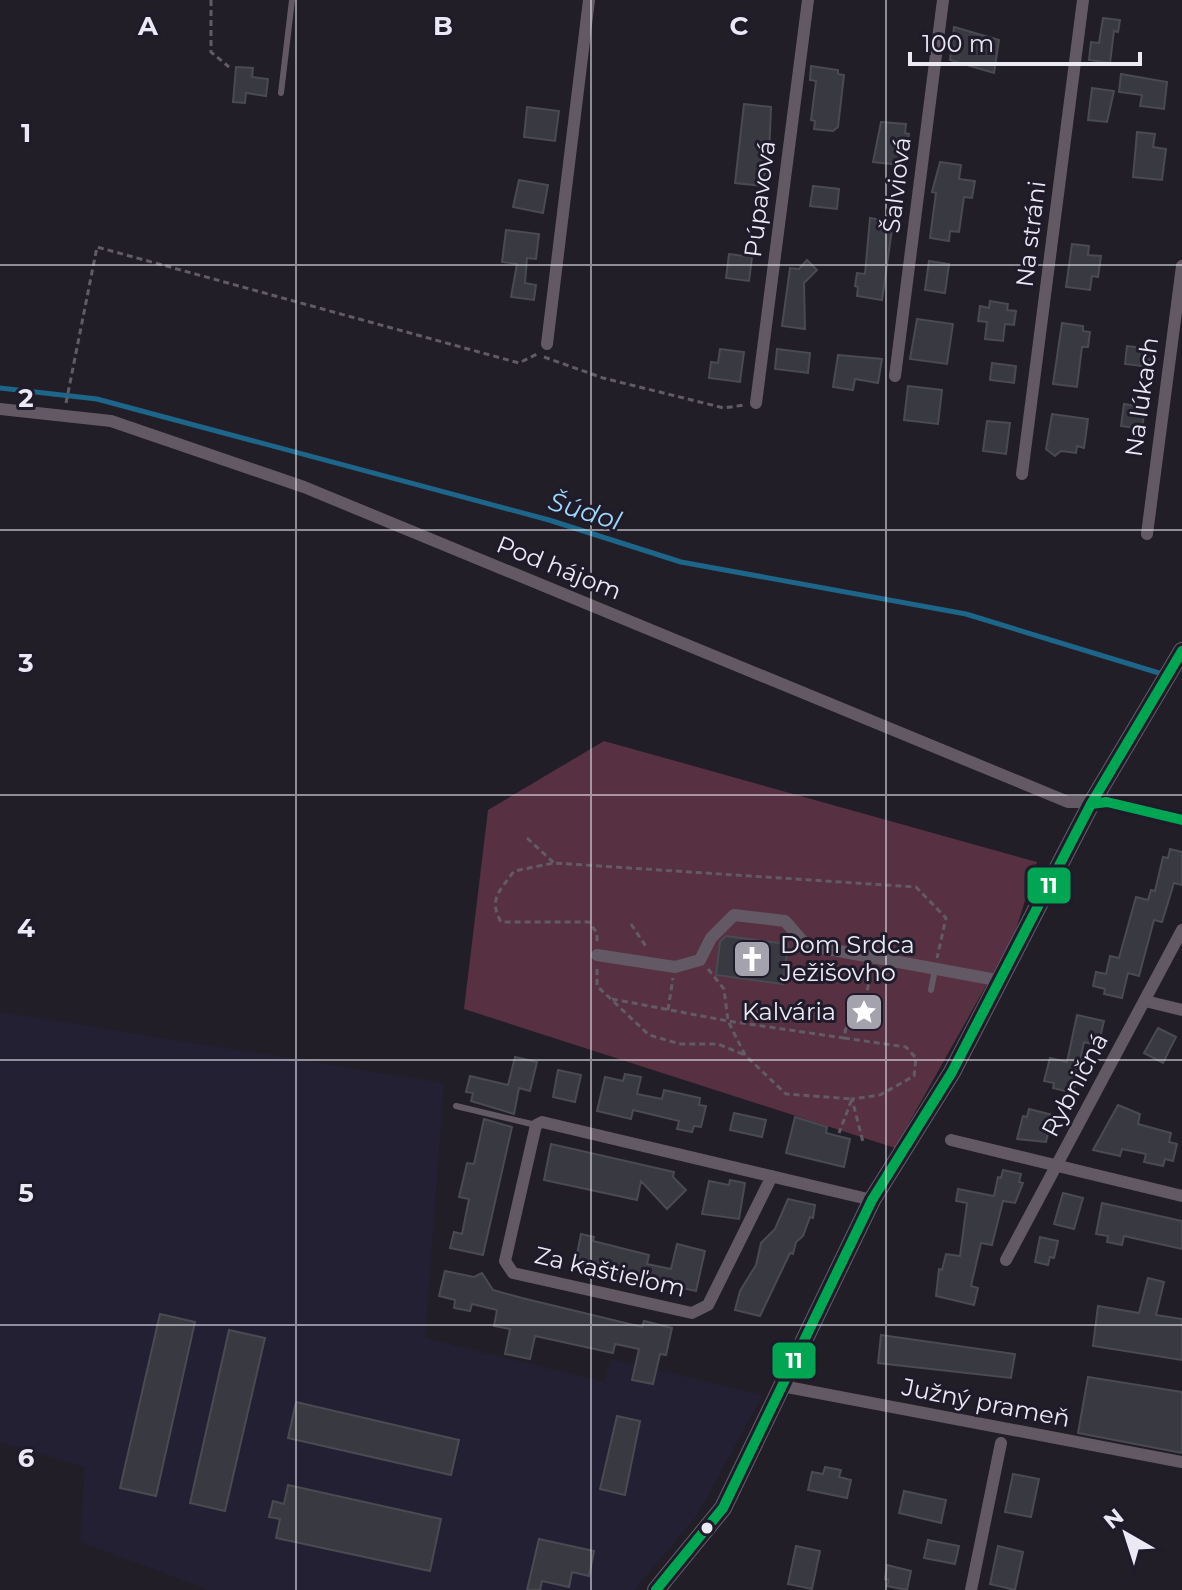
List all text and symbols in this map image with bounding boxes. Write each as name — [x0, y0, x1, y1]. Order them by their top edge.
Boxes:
text: A — [137, 10, 159, 42]
text: B — [433, 10, 453, 42]
text: C — [730, 10, 749, 42]
scale bar — [910, 16, 1140, 66]
text: 100 m — [922, 29, 994, 58]
text: 1 — [21, 117, 31, 149]
street label: Šalviová — [876, 135, 917, 234]
street label: Púpavová — [738, 139, 781, 259]
street label: Na stráni — [1010, 179, 1051, 289]
street label: Na lúkach — [1119, 335, 1164, 459]
text: 2 — [18, 382, 34, 414]
water label: Šúdol — [545, 485, 625, 537]
street label: Pod hájom — [493, 529, 626, 606]
text: 3 — [17, 647, 34, 679]
line badge: 11 — [1026, 866, 1072, 905]
text: 11 — [1040, 872, 1058, 899]
text: 4 — [17, 912, 35, 944]
place label: Dom Srdca Ježišovho — [779, 930, 915, 987]
church icon: Dom Srdca Ježišovho — [731, 938, 773, 980]
place icon: Kalvária — [843, 991, 885, 1033]
place label: Kalvária — [742, 997, 836, 1026]
street label: Rybničná — [1035, 1028, 1114, 1142]
text: 5 — [18, 1177, 34, 1209]
street label: Za kaštieľom — [532, 1240, 688, 1303]
line badge: 11 — [771, 1341, 817, 1380]
text: 11 — [785, 1347, 803, 1374]
street label: Južný prameň — [899, 1372, 1073, 1433]
text: 6 — [18, 1442, 35, 1474]
north arrow — [1086, 1494, 1166, 1574]
text: N — [1098, 1503, 1129, 1535]
unlabelled marker — [699, 1520, 715, 1536]

